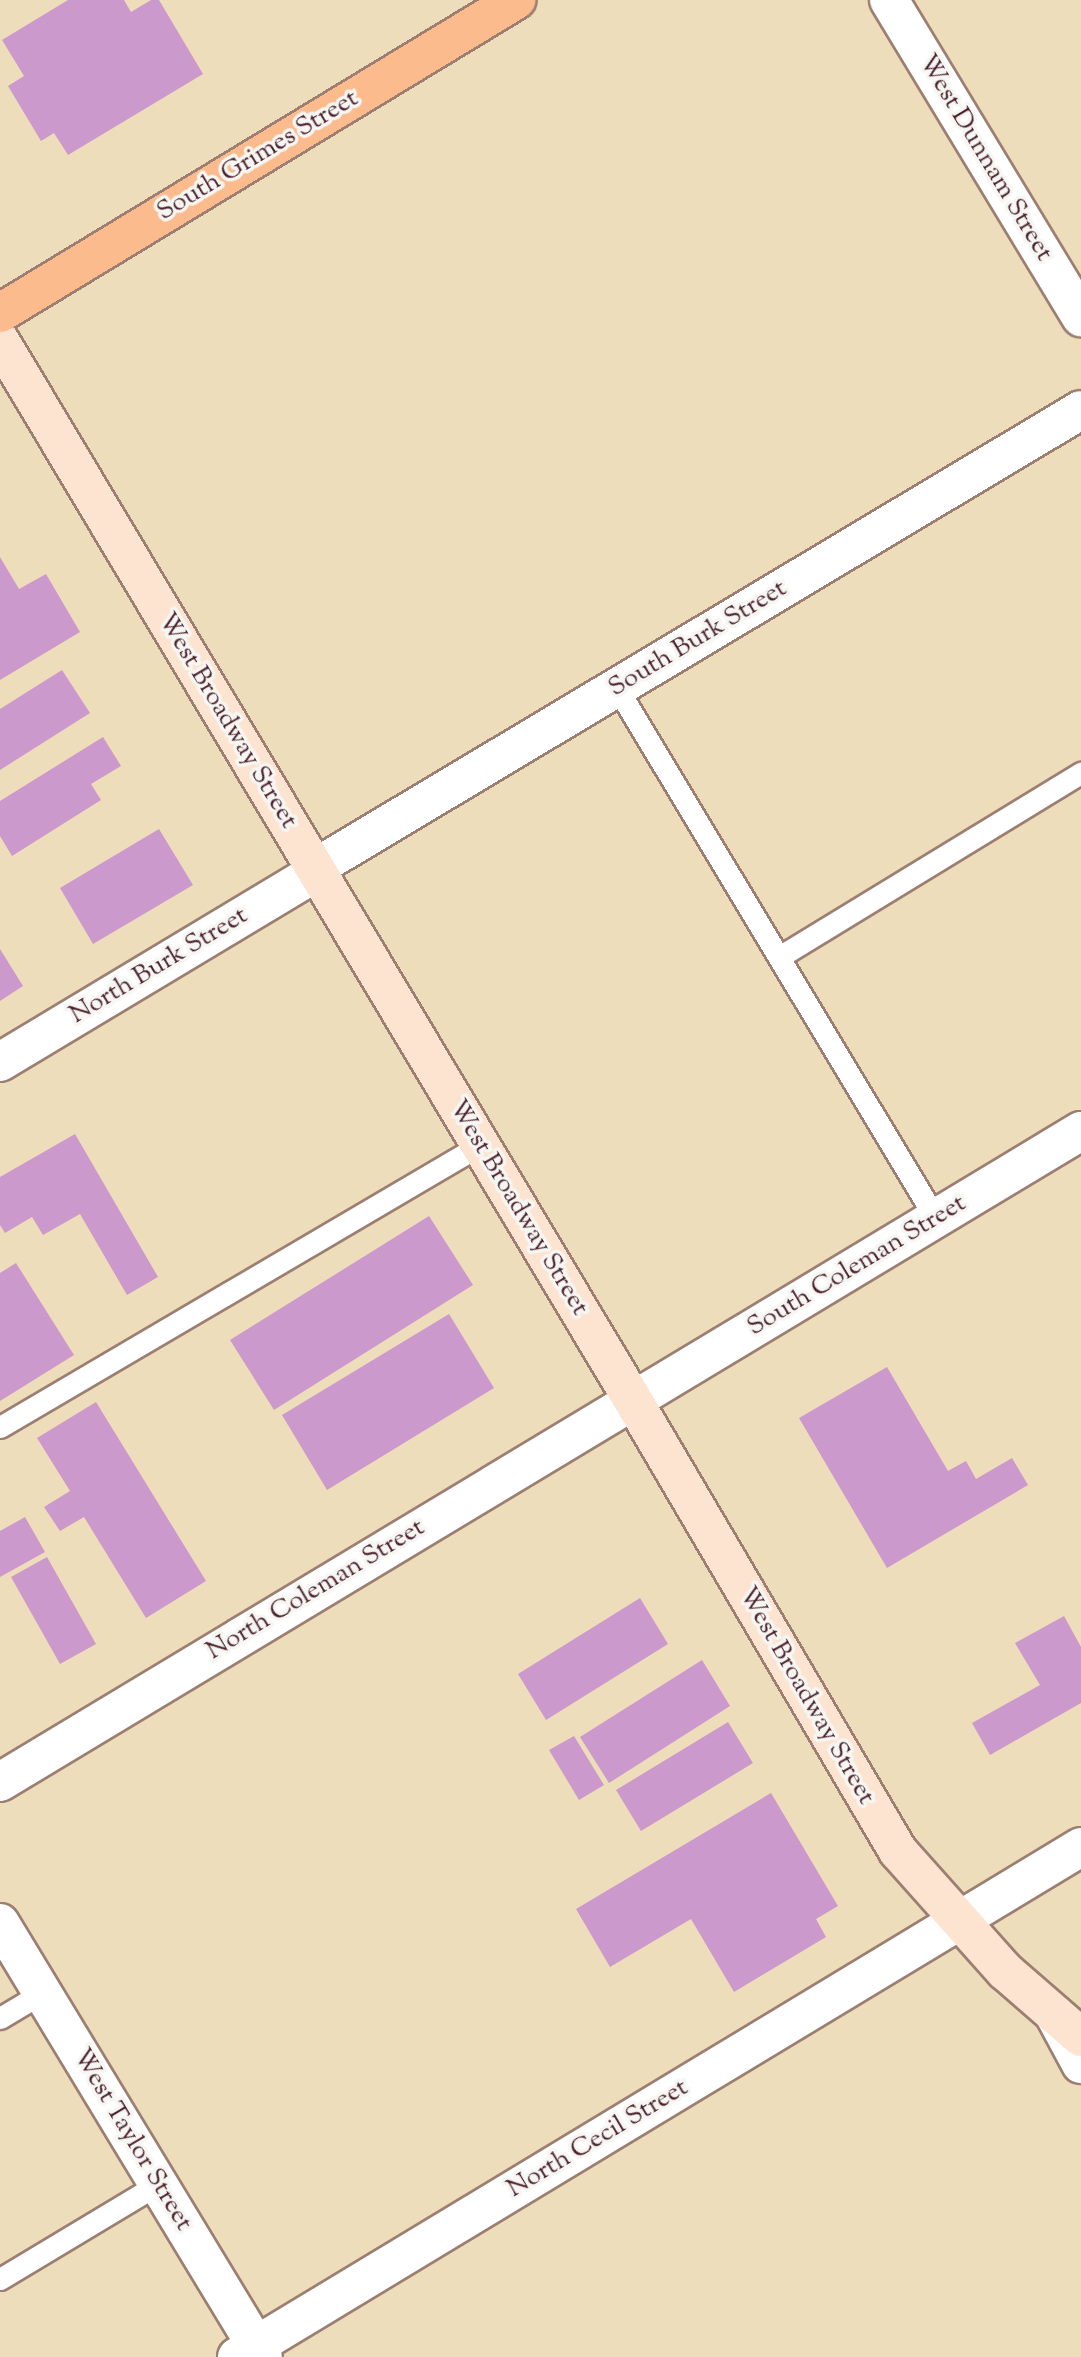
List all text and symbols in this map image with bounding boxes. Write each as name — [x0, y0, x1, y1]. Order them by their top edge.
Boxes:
street label: West Dunnam Street — [911, 49, 1059, 267]
street label: South Grimes Street — [152, 84, 364, 228]
street label: South Burk Street — [603, 574, 793, 704]
street label: West Broadway Street — [150, 607, 304, 835]
street label: North Burk Street — [64, 901, 254, 1031]
street label: West Broadway Street — [441, 1094, 595, 1322]
street label: South Coleman Street — [742, 1188, 972, 1344]
street label: North Coleman Street — [201, 1513, 431, 1667]
street label: West Broadway Street — [731, 1582, 881, 1810]
street label: West Taylor Street — [65, 2043, 199, 2237]
street label: North Cecil Street — [502, 2073, 694, 2205]

